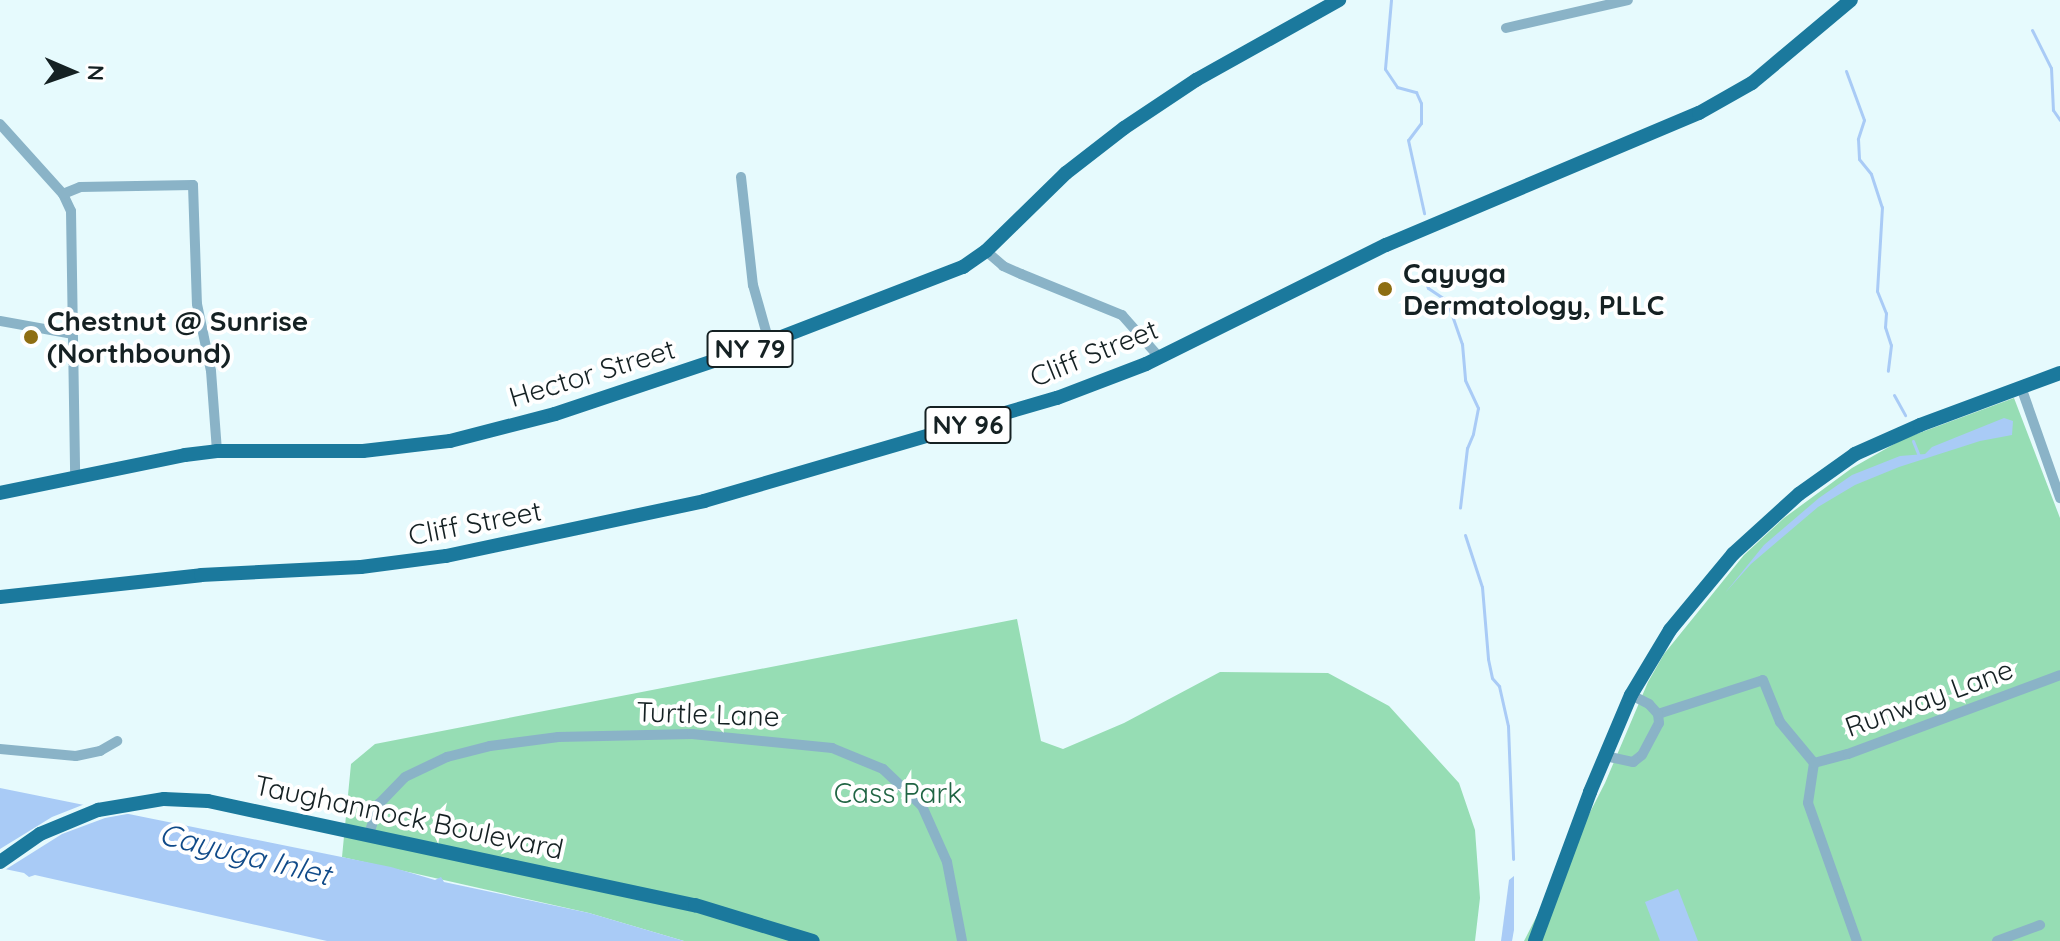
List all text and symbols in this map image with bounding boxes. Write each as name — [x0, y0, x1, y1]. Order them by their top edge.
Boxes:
north arrow — [32, 32, 112, 112]
text: N — [82, 64, 110, 81]
place label: Cayuga Dermatology, PLLC — [1403, 256, 1664, 322]
marker: Cayuga Dermatology, PLLC — [1374, 278, 1396, 300]
place label: Chestnut @ Sunrise (Northbound) — [47, 304, 308, 370]
street label: Cliff Street — [1025, 312, 1163, 394]
road number: NY 79 — [706, 327, 794, 371]
marker: Chestnut @ Sunrise (Northbound) — [22, 328, 40, 346]
street label: Hector Street — [505, 332, 679, 414]
road number: NY 96 — [924, 403, 1012, 447]
street label: Cliff Street — [406, 494, 544, 552]
street label: Runway Lane — [1840, 652, 2018, 744]
street label: Turtle Lane — [636, 695, 780, 733]
street label: Taughannock Boulevard — [251, 768, 567, 866]
park label: Cass Park — [834, 776, 962, 810]
water label: Cayuga Inlet — [156, 815, 334, 893]

